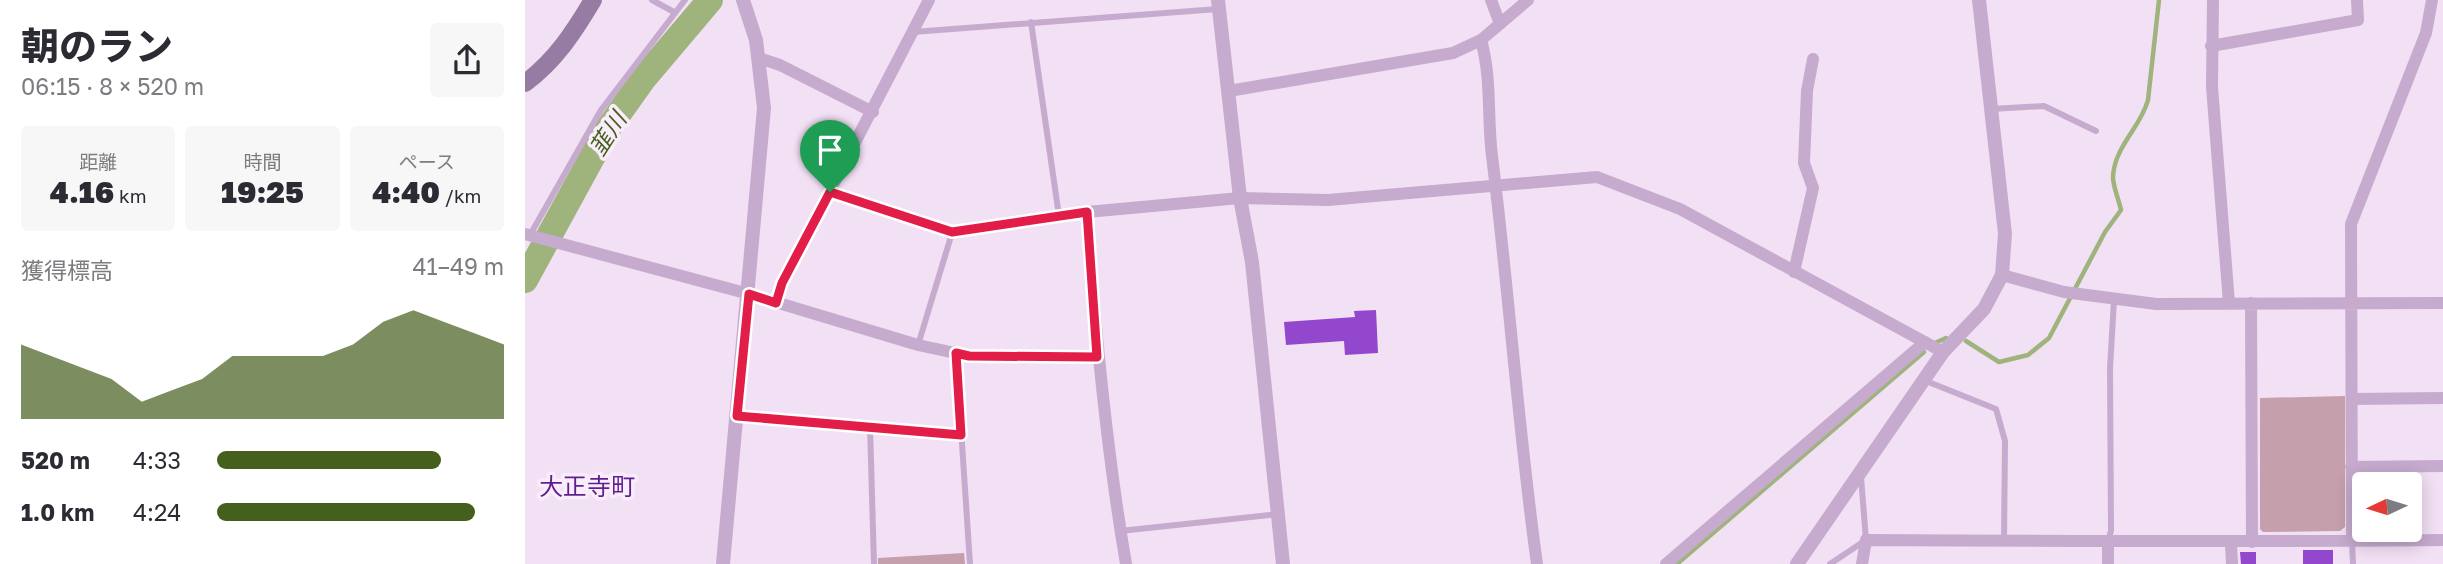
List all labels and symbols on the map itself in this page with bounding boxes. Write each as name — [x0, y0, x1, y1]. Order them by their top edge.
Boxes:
water label: 韮川 — [583, 104, 633, 160]
pin — [800, 120, 860, 192]
district label: 大正寺町 — [539, 471, 635, 500]
north arrow — [2352, 472, 2422, 542]

